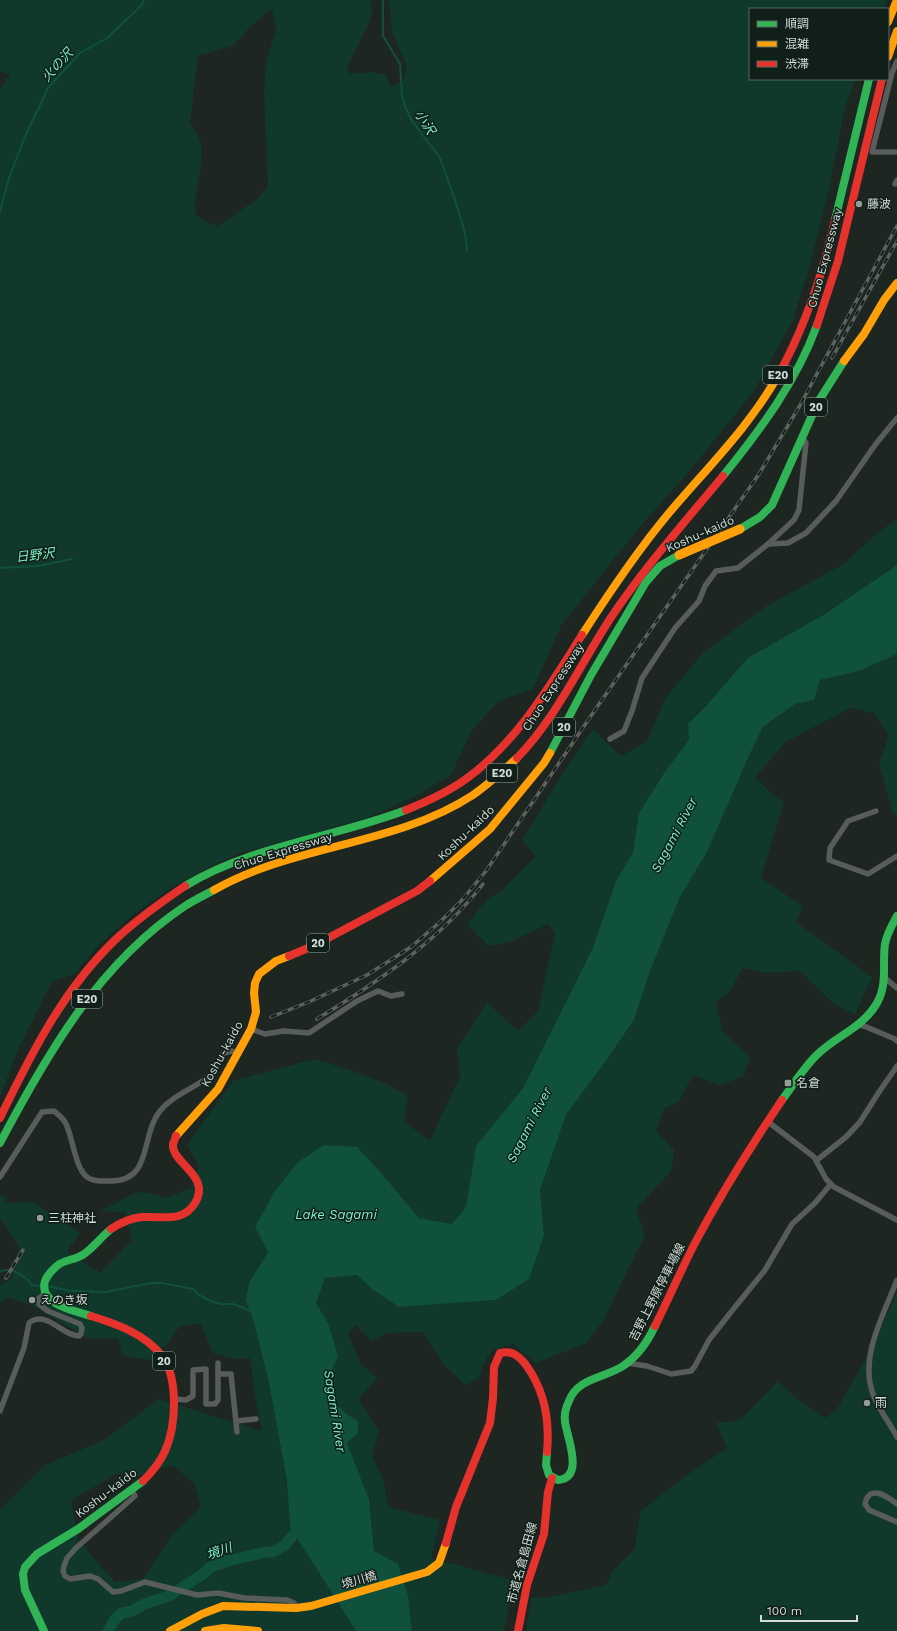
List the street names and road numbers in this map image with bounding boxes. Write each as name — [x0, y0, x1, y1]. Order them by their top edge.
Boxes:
street label: Chuo Expressway — [805, 206, 845, 309]
road number: E20 — [763, 366, 793, 384]
road number: 20 — [805, 398, 827, 416]
street label: Koshu-kaido — [664, 513, 736, 555]
street label: Chuo Expressway — [519, 640, 587, 734]
road number: 20 — [553, 718, 575, 736]
road number: E20 — [487, 764, 517, 782]
street label: Koshu-kaido — [435, 803, 497, 863]
street label: Chuo Expressway — [232, 829, 335, 873]
road number: 20 — [307, 934, 329, 952]
road number: E20 — [72, 990, 102, 1008]
street label: Koshu-kaido — [198, 1019, 246, 1089]
street label: 吉野上野原停車場線 — [626, 1241, 688, 1343]
road number: 20 — [153, 1352, 175, 1370]
street label: Koshu-kaido — [73, 1465, 139, 1521]
street label: 市道名倉島田線 — [504, 1521, 540, 1605]
street label: 境川橋 — [340, 1568, 378, 1592]

